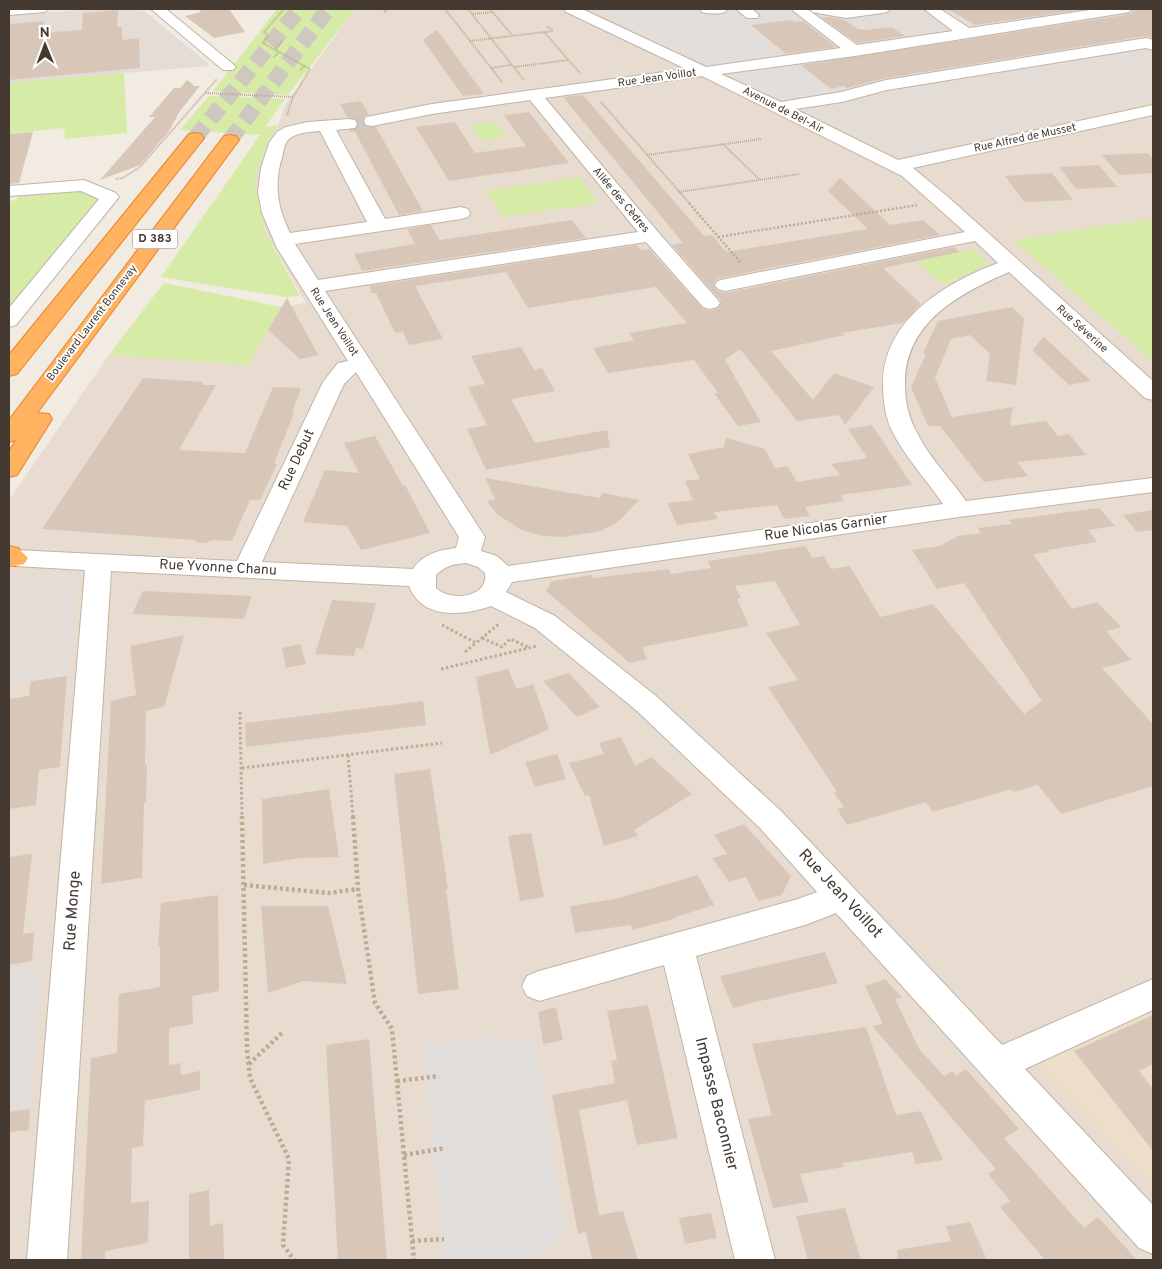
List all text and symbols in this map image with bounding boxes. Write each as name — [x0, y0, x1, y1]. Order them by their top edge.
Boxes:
north arrow — [20, 20, 70, 70]
text: N — [40, 25, 50, 42]
street label: Rue Jean Voillot — [617, 66, 697, 90]
street label: Avenue de Bel-Air — [740, 84, 826, 137]
street label: Rue Alfred de Musset — [973, 120, 1077, 156]
street label: Allée des Cèdres — [589, 164, 653, 236]
road number: D 383 — [132, 230, 178, 248]
street label: Boulevard Laurent Bonnevay — [44, 262, 140, 384]
street label: Rue Jean Voillot — [307, 285, 361, 359]
street label: Rue Séverine — [1053, 302, 1111, 356]
street label: Rue Debut — [275, 427, 319, 493]
street label: Rue Nicolas Garnier — [763, 511, 889, 545]
street label: Rue Yvonne Chanu — [159, 556, 277, 580]
street label: Rue Jean Voillot — [794, 845, 886, 943]
street label: Rue Monge — [60, 870, 86, 952]
street label: Impasse Baconnier — [690, 1035, 742, 1173]

